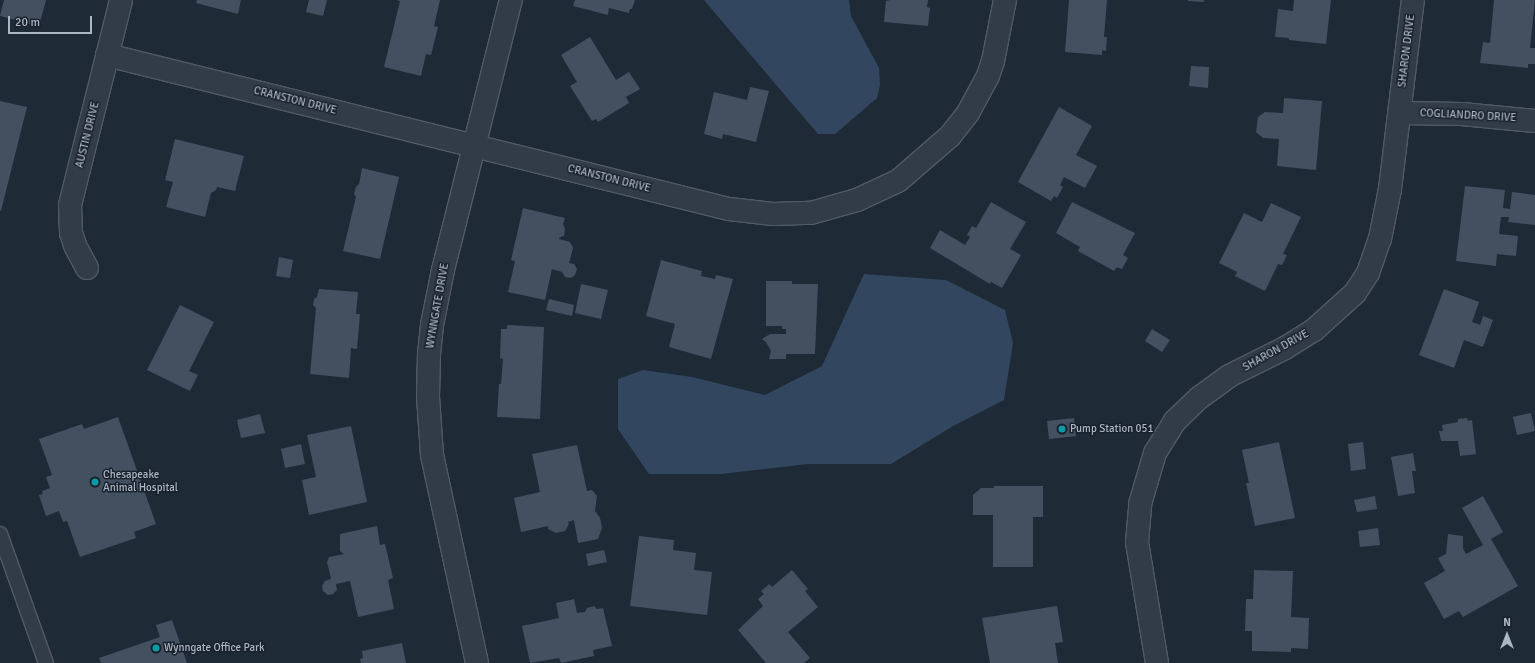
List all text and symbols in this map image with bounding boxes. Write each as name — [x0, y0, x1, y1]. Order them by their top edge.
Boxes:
scale bar — [10, 8, 94, 34]
street label: SHARON DRIVE — [1396, 14, 1418, 88]
text: 20 m — [15, 15, 40, 30]
street label: CRANSTON DRIVE — [252, 84, 338, 118]
street label: AUSTIN DRIVE — [73, 101, 103, 169]
street label: COGLIANDRO DRIVE — [1419, 107, 1517, 125]
street label: CRANSTON DRIVE — [566, 162, 652, 196]
street label: WYNNGATE DRIVE — [424, 262, 452, 350]
street label: SHARON DRIVE — [1241, 327, 1311, 375]
place label: Pump Station 051 — [1070, 422, 1153, 436]
marker: Pump Station 051 — [1057, 424, 1067, 434]
place label: Chesapeake Animal Hospital — [103, 469, 178, 495]
marker: Chesapeake Animal Hospital — [90, 477, 100, 487]
north arrow — [1487, 615, 1527, 655]
text: N — [1503, 616, 1511, 629]
place label: Wynngate Office Park — [164, 641, 265, 655]
marker: Wynngate Office Park — [151, 643, 161, 653]

